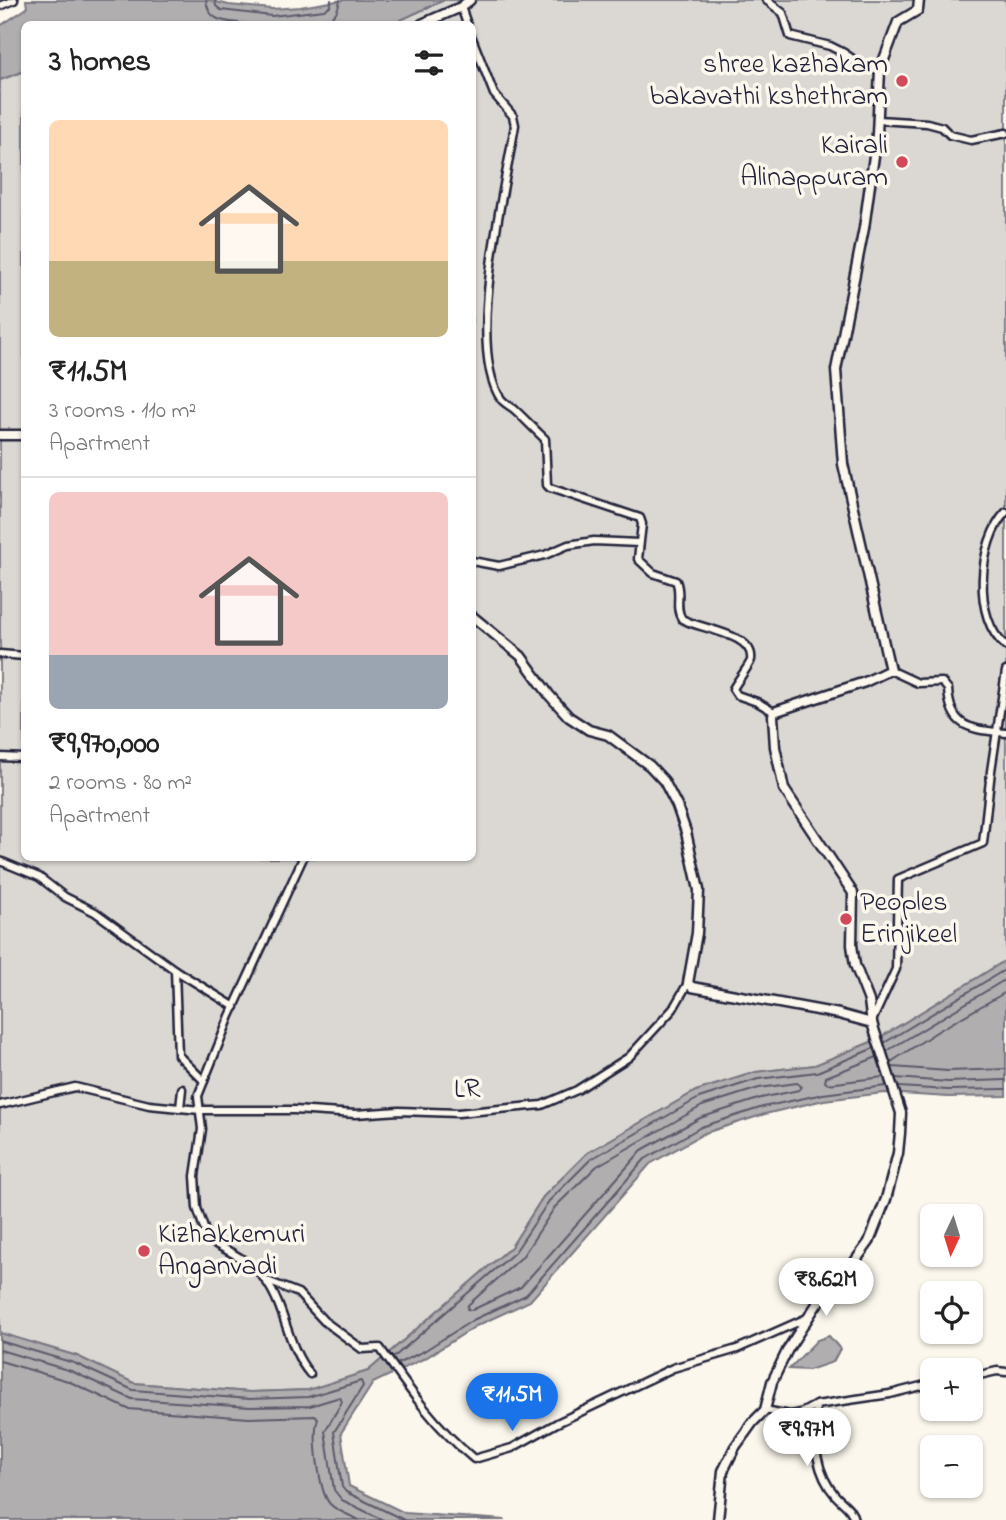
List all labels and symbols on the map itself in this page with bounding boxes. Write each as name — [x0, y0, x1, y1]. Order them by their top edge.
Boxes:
place label: shree kazhakam bakavathi kshethram — [649, 45, 888, 118]
marker: shree kazhakam bakavathi kshethram — [894, 73, 910, 89]
place label: Kairali Alinappuram — [740, 126, 888, 199]
marker: Kairali Alinappuram — [894, 154, 910, 170]
place label: Peoples Erinjikeel — [860, 883, 957, 956]
marker: Peoples Erinjikeel — [838, 911, 854, 927]
street label: LR — [453, 1069, 482, 1111]
north arrow — [920, 1204, 984, 1267]
place label: Kizhakkemuri Anganvadi — [158, 1215, 305, 1288]
marker: Kizhakkemuri Anganvadi — [136, 1243, 152, 1259]
pin: ₹8.62M — [769, 1258, 883, 1318]
pin: ₹11.5M — [455, 1374, 569, 1433]
pin: ₹9.97M — [750, 1408, 864, 1468]

